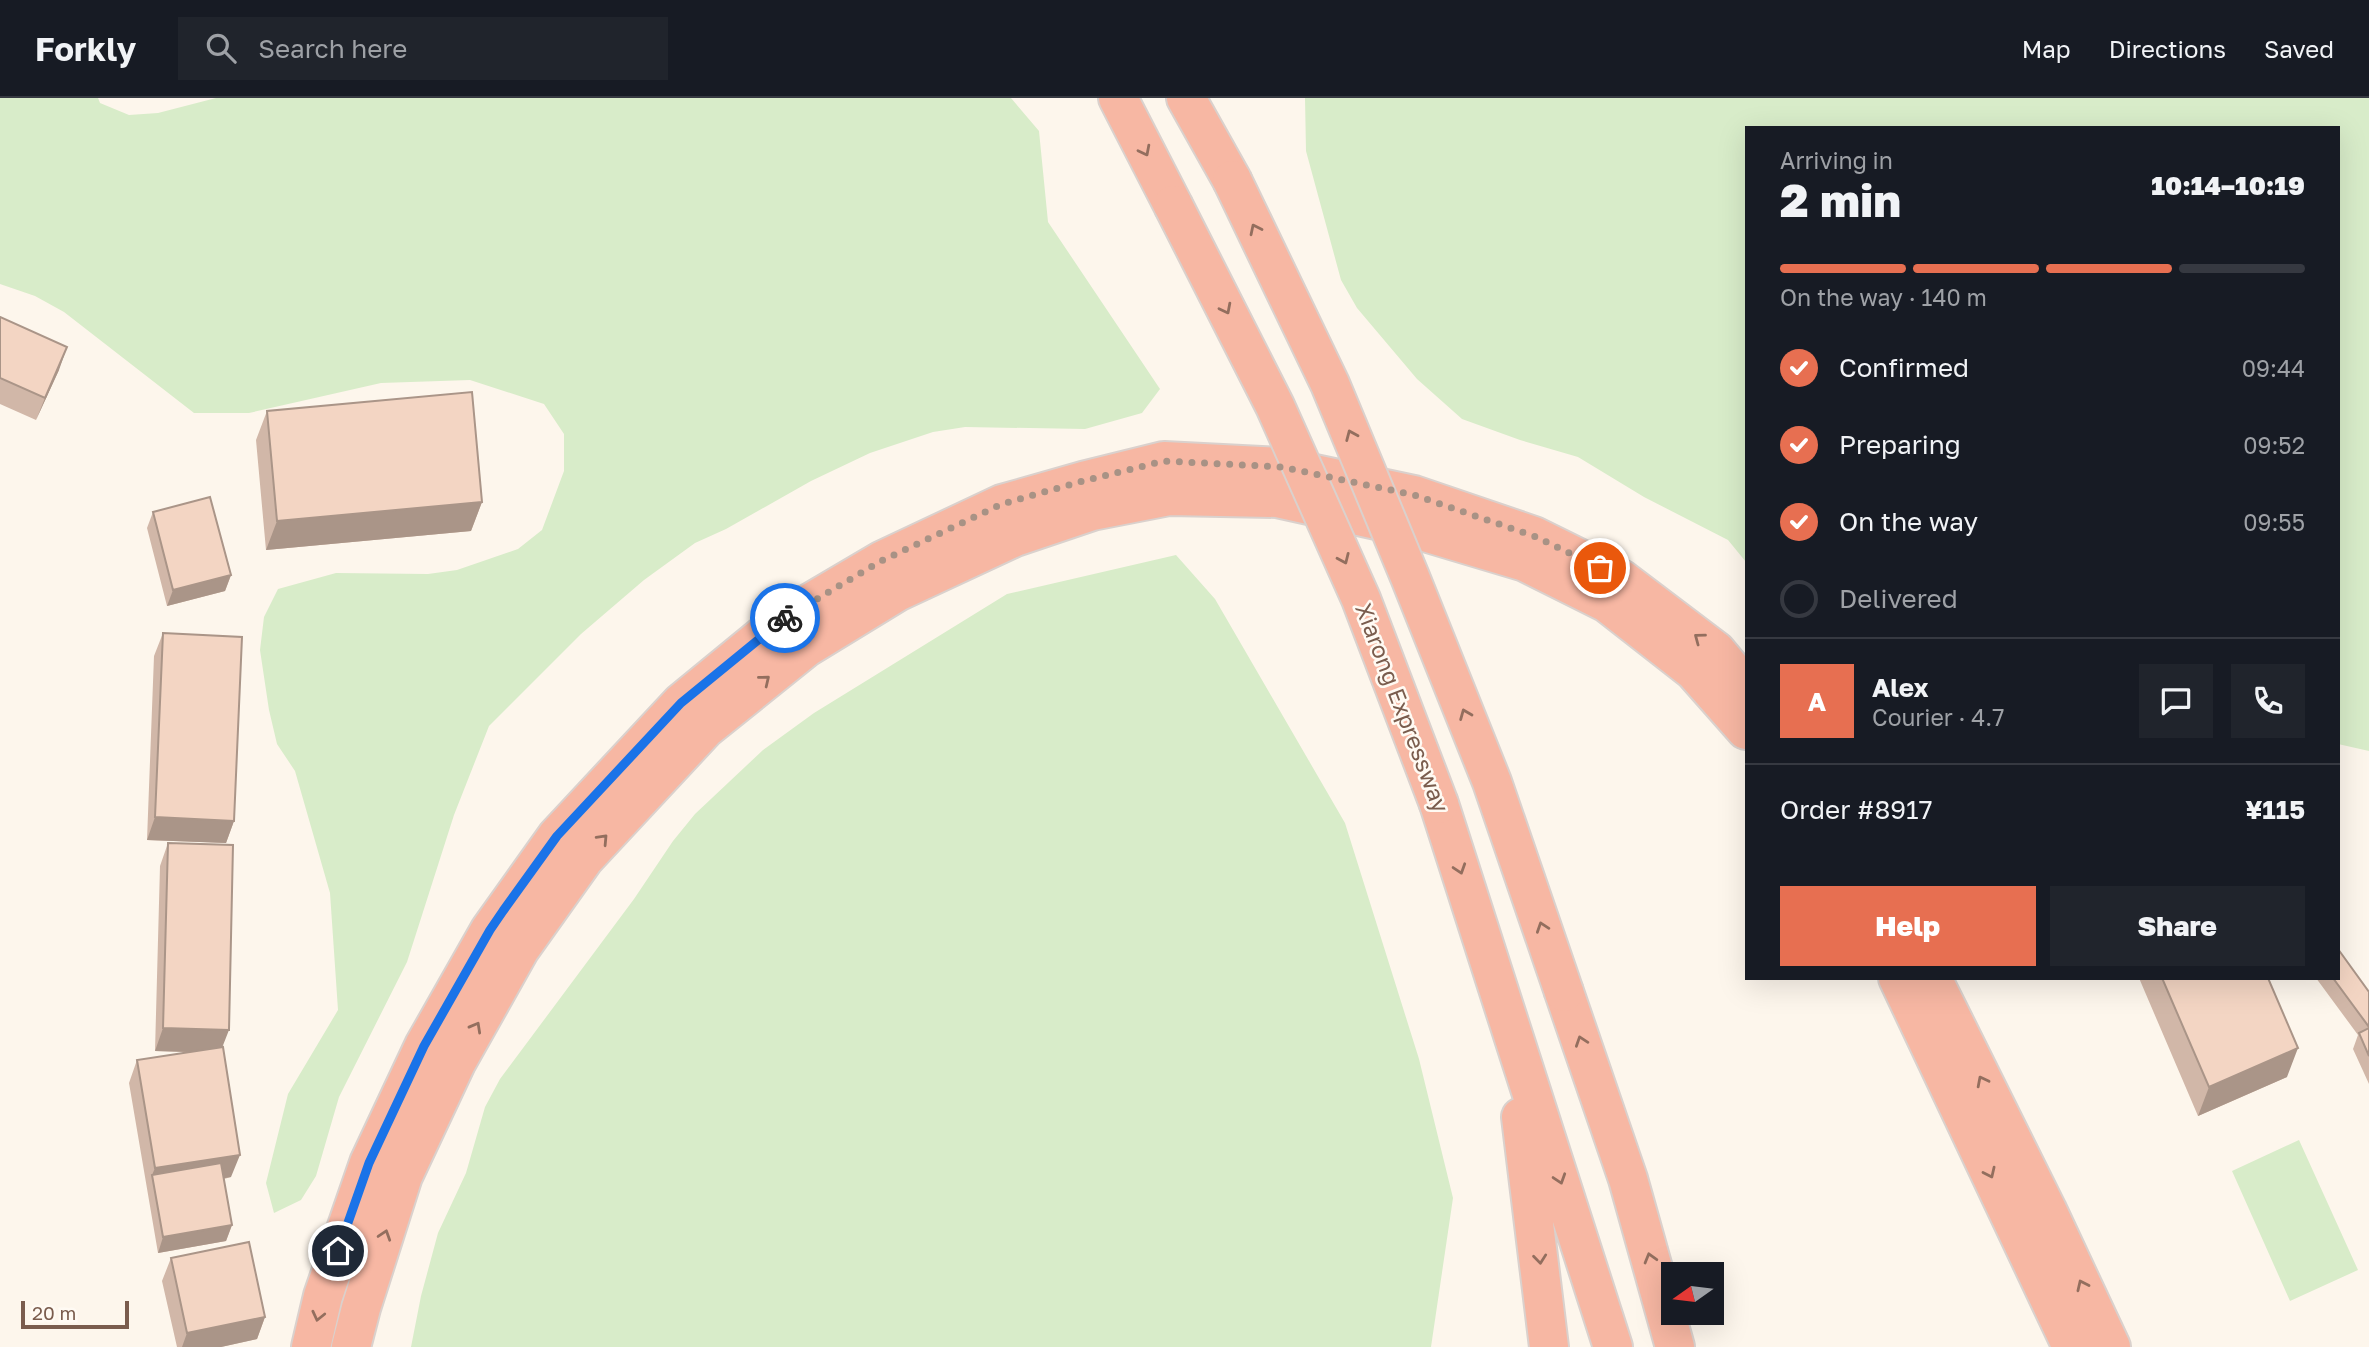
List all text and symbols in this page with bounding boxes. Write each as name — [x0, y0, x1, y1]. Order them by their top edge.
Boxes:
search box — [178, 17, 668, 80]
text: Forkly — [35, 29, 136, 68]
icon: search — [202, 29, 240, 67]
text: Search here — [258, 33, 407, 64]
text: Map — [2022, 34, 2071, 63]
text: Directions — [2109, 34, 2226, 63]
text: Saved — [2264, 34, 2334, 63]
one-way arrow — [1137, 144, 1151, 157]
text: Arriving in — [1780, 146, 1893, 174]
text: 10:14–10:19 — [2151, 170, 2305, 201]
text: 2 min — [1780, 172, 1901, 227]
one-way arrow — [1250, 224, 1264, 236]
text: On the way · 140 m — [1780, 283, 1987, 311]
one-way arrow — [1218, 302, 1231, 314]
icon: check — [1780, 349, 1818, 387]
text: Confirmed — [1839, 352, 1969, 383]
text: 09:44 — [2242, 354, 2305, 382]
icon: check — [1780, 426, 1818, 464]
one-way arrow — [1345, 429, 1359, 442]
text: Preparing — [1839, 429, 1961, 460]
text: 09:52 — [2243, 431, 2305, 459]
icon: check — [1780, 503, 1818, 541]
text: On the way — [1839, 506, 1978, 537]
text: 09:55 — [2243, 508, 2305, 536]
pin — [1570, 538, 1630, 598]
icon: bag — [1581, 549, 1619, 587]
one-way arrow — [1336, 552, 1350, 565]
courier — [750, 583, 820, 653]
text: Delivered — [1839, 583, 1958, 614]
icon: bike — [766, 599, 804, 637]
street label: Xiarong Expressway — [1350, 599, 1456, 816]
one-way arrow — [1695, 634, 1707, 647]
button: chat — [2139, 664, 2213, 738]
button: phone — [2231, 664, 2305, 738]
text: Alex — [1872, 672, 1929, 703]
one-way arrow — [757, 676, 770, 688]
text: A — [1808, 686, 1826, 717]
text: Courier · 4.7 — [1872, 703, 2004, 731]
one-way arrow — [1459, 708, 1473, 720]
text: Order #8917 — [1780, 794, 1933, 825]
text: ¥115 — [2245, 794, 2305, 825]
one-way arrow — [595, 834, 607, 847]
one-way arrow — [1451, 863, 1466, 875]
button: Help — [1780, 886, 2036, 966]
button: Share — [2050, 886, 2305, 966]
one-way arrow — [1536, 922, 1550, 934]
one-way arrow — [468, 1022, 481, 1034]
one-way arrow — [1575, 1035, 1589, 1048]
one-way arrow — [1977, 1076, 1991, 1088]
one-way arrow — [1982, 1166, 1996, 1178]
one-way arrow — [1552, 1173, 1566, 1185]
pin — [308, 1221, 368, 1281]
one-way arrow — [376, 1229, 391, 1241]
icon: home — [319, 1232, 357, 1270]
one-way arrow — [1644, 1252, 1658, 1264]
one-way arrow — [1532, 1253, 1547, 1265]
north arrow — [1661, 1262, 1724, 1325]
map controls — [1661, 1262, 1724, 1325]
one-way arrow — [2076, 1280, 2090, 1292]
scale bar — [21, 1298, 130, 1330]
text: 20 m — [32, 1301, 76, 1324]
one-way arrow — [312, 1310, 326, 1322]

